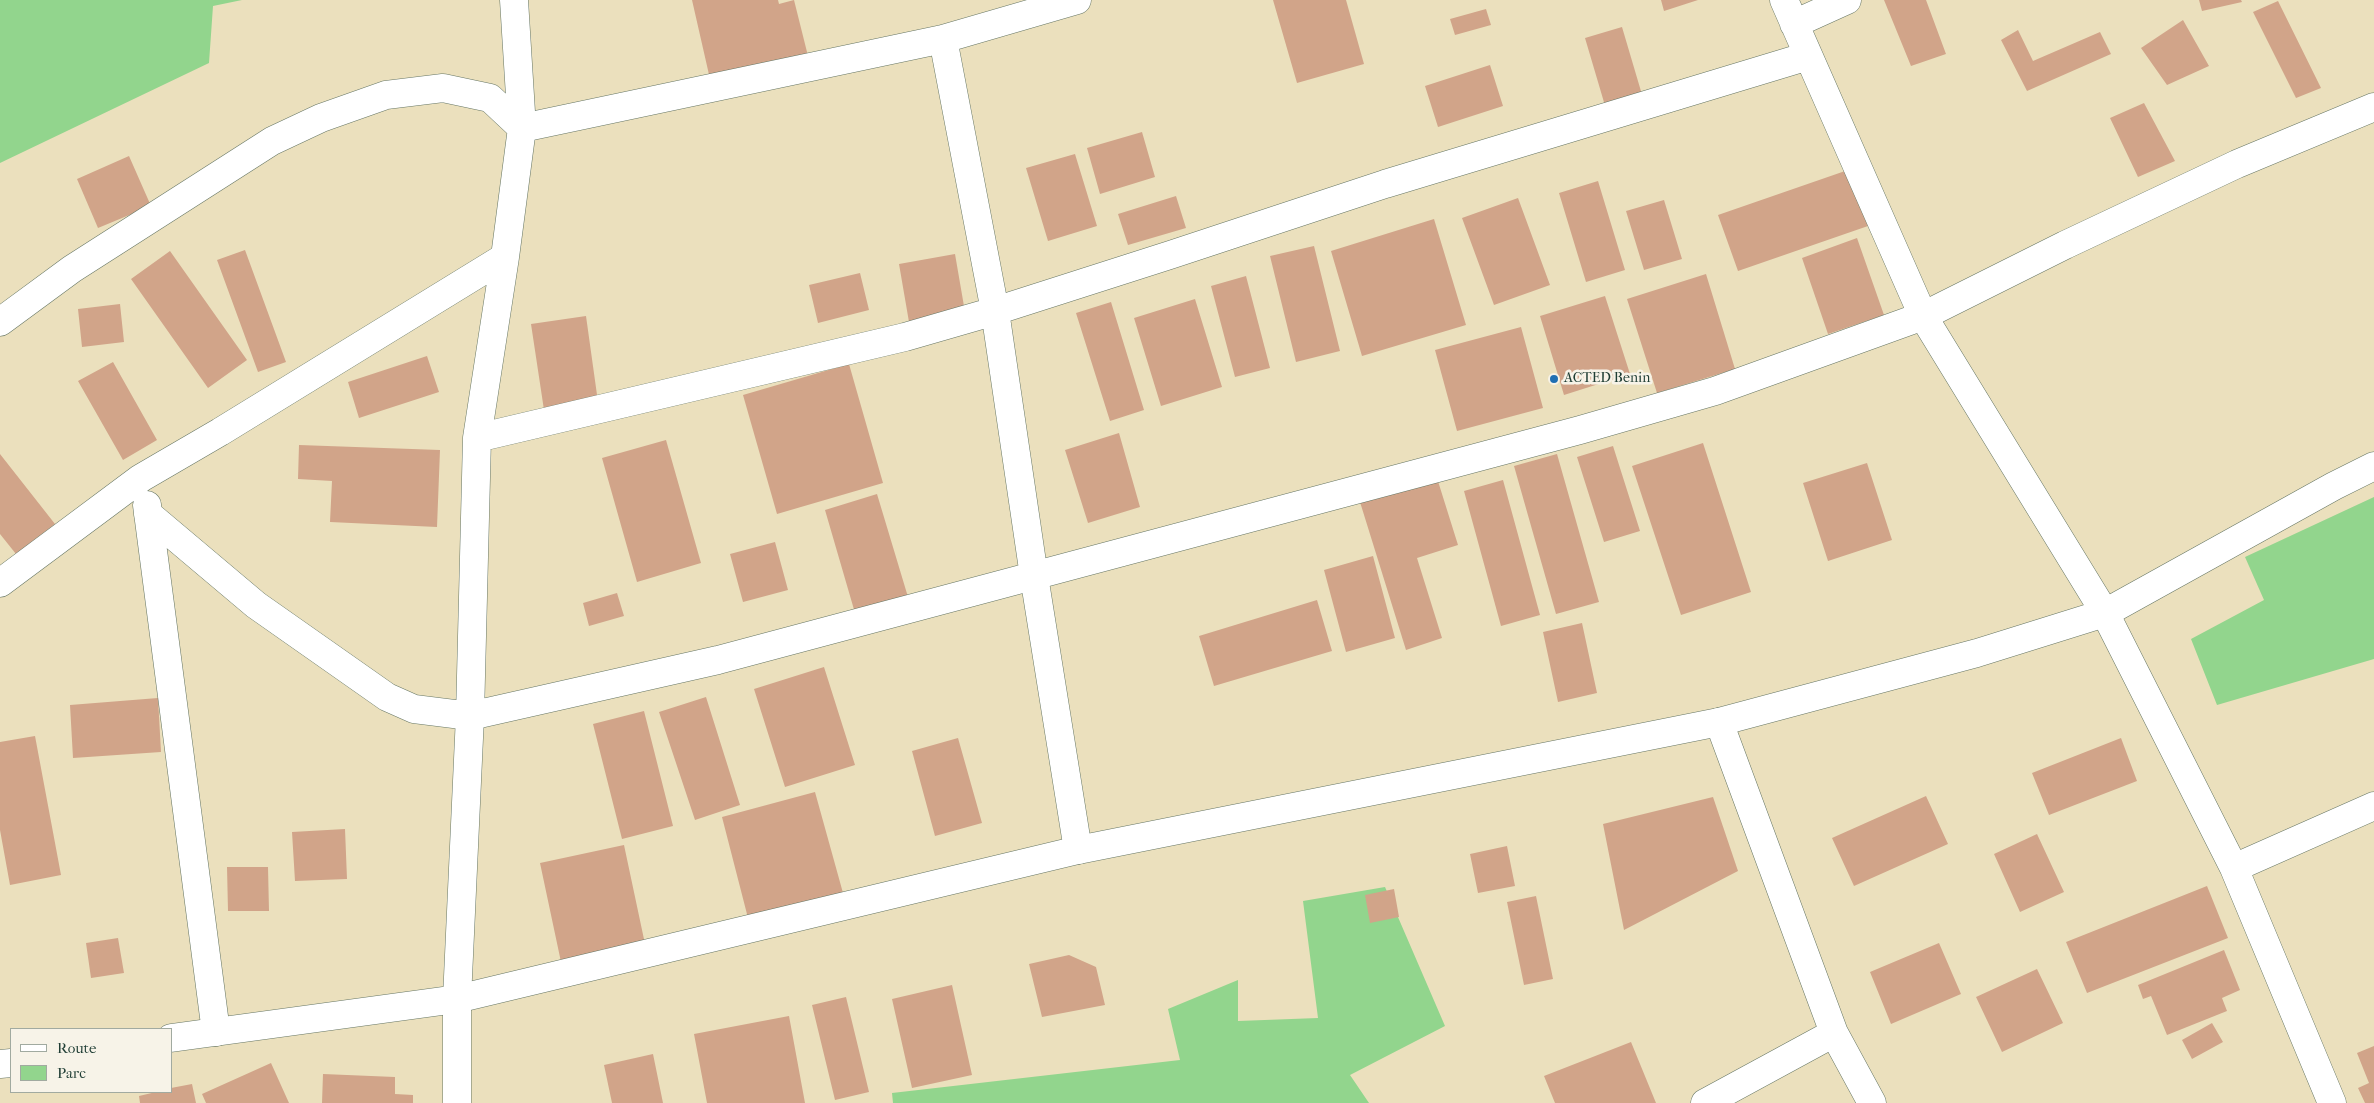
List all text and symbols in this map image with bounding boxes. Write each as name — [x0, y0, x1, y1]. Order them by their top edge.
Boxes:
place label: ACTED Benin — [1564, 371, 1650, 387]
marker: ACTED Benin — [1548, 373, 1560, 385]
legend — [10, 1028, 172, 1093]
text: Route — [57, 1039, 96, 1057]
text: Parc — [57, 1064, 86, 1082]

